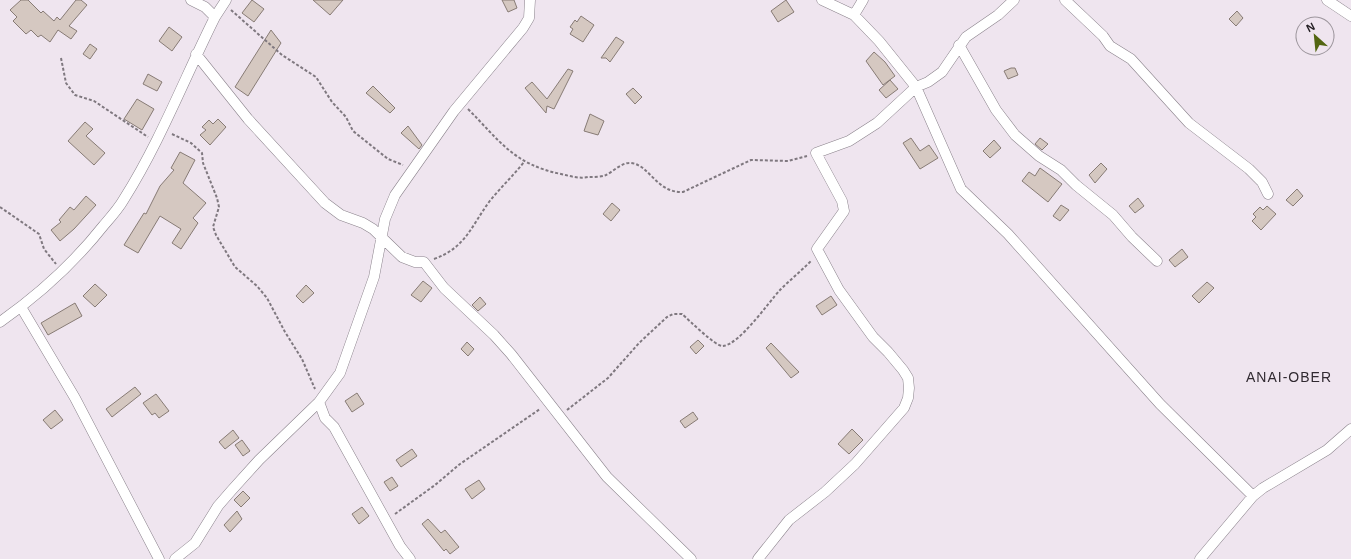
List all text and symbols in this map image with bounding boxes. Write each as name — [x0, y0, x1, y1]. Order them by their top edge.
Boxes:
north arrow — [1295, 16, 1335, 56]
text: N — [1304, 20, 1317, 34]
district label: ANAI-OBER — [1246, 369, 1332, 385]

